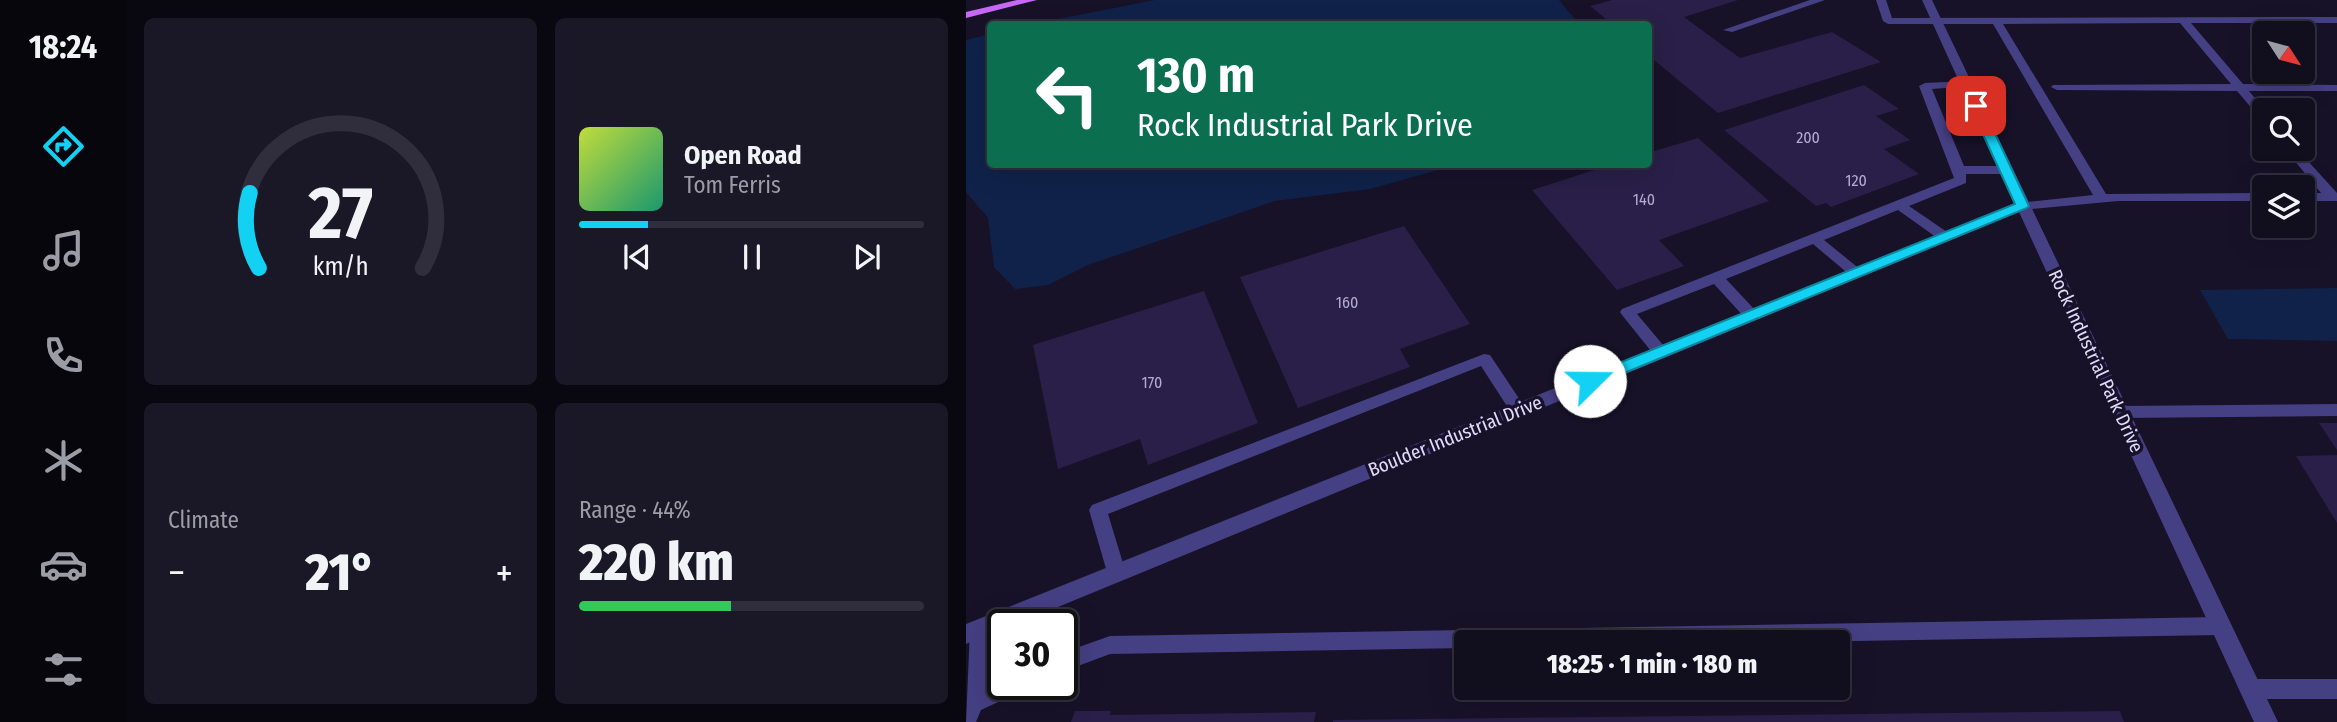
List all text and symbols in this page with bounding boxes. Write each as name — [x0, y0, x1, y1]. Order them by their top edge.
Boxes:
north arrow — [2252, 21, 2315, 84]
map controls — [2252, 21, 2315, 238]
text: 18:24 — [29, 28, 97, 66]
text: 130 m — [1137, 46, 1255, 105]
icon: left — [1022, 49, 1113, 140]
pin — [1946, 76, 2006, 136]
icon: arrive — [1957, 87, 1995, 125]
button: search — [2252, 98, 2315, 161]
text: Rock Industrial Park Drive — [1137, 106, 1473, 144]
icon: directions — [39, 122, 88, 171]
house number: 200 — [1796, 128, 1820, 147]
text: Open Road — [684, 140, 802, 171]
text: 27 — [307, 170, 373, 257]
text: Tom Ferris — [684, 171, 781, 199]
house number: 120 — [1845, 171, 1867, 190]
button: layers — [2252, 175, 2315, 238]
house number: 140 — [1633, 190, 1655, 209]
icon: music — [39, 226, 88, 275]
icon: previous — [618, 238, 656, 276]
icon: pause — [733, 238, 771, 276]
icon: next — [848, 238, 886, 276]
text: km/h — [313, 252, 368, 282]
street label: Rock Industrial Park Drive — [2043, 266, 2149, 456]
house number: 160 — [1336, 293, 1358, 312]
icon: phone — [39, 331, 88, 380]
position arrow — [1553, 344, 1627, 418]
house number: 170 — [1142, 373, 1162, 392]
street label: Boulder Industrial Drive — [1365, 391, 1545, 481]
icon: climate — [39, 436, 88, 485]
text: Range · 44% — [579, 496, 691, 524]
text: Climate — [168, 506, 239, 534]
text: 220 km — [579, 531, 734, 594]
icon: car — [39, 540, 88, 589]
text: 21° — [305, 541, 376, 604]
text: − — [168, 550, 185, 596]
text: + — [496, 550, 513, 596]
speed limit sign: 30 — [987, 609, 1078, 700]
icon: filters — [39, 645, 88, 694]
text: 18:25 · 1 min · 180 m — [1547, 649, 1757, 680]

